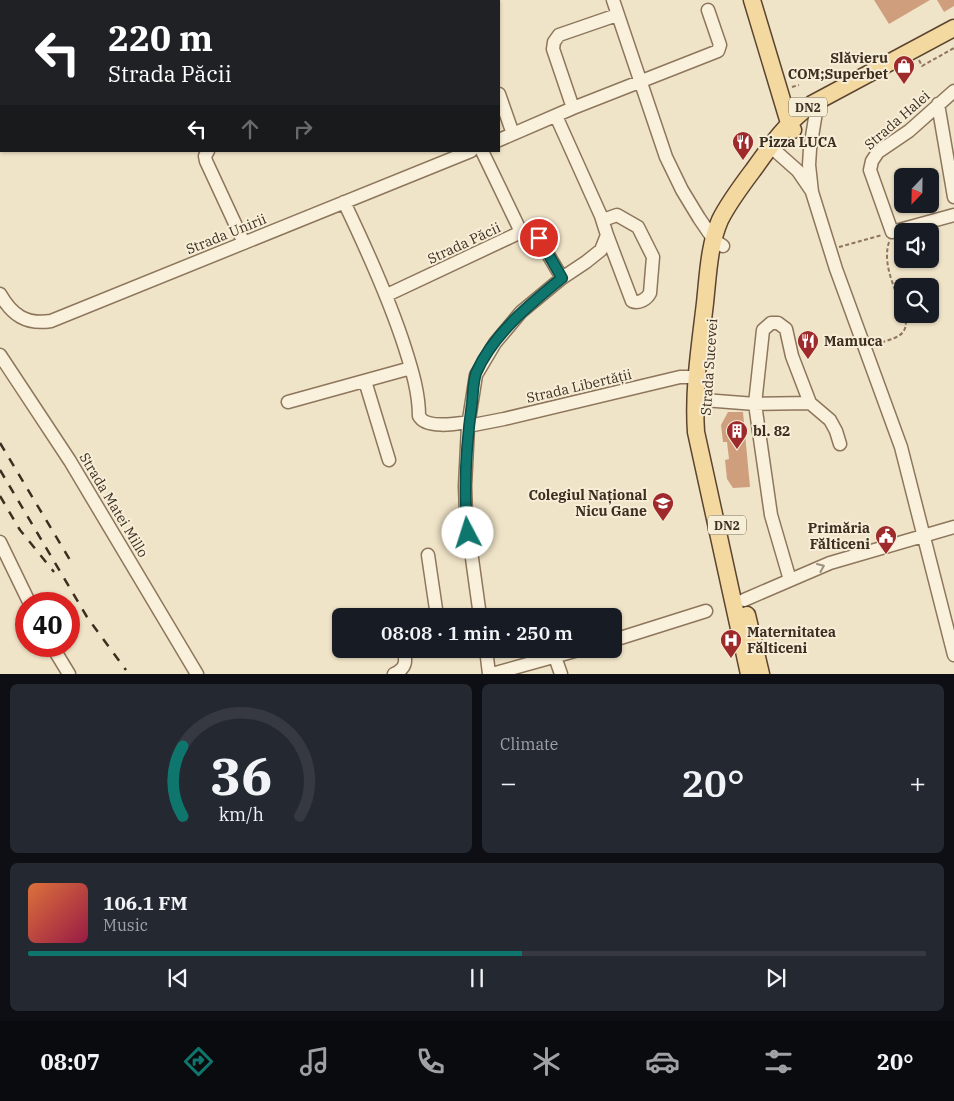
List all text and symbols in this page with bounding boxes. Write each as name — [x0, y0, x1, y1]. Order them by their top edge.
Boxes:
text: 220 m — [108, 15, 213, 61]
icon: left — [25, 20, 90, 85]
place label: Slăvieru COM;Superbet — [788, 49, 888, 83]
shop icon: Slăvieru COM;Superbet — [892, 54, 916, 85]
text: Strada Păcii — [108, 59, 232, 88]
street label: Strada Halei — [860, 87, 934, 153]
road number: DN2 — [789, 98, 827, 116]
icon: left — [183, 115, 211, 143]
icon: ahead — [236, 115, 264, 143]
icon: right — [289, 115, 317, 143]
restaurant icon: Pizza LUCA — [731, 130, 755, 161]
place label: Pizza LUCA — [759, 133, 837, 151]
north arrow — [894, 168, 939, 212]
map controls — [894, 168, 939, 323]
street label: Strada Unirii — [183, 210, 269, 258]
pin — [518, 217, 560, 259]
street label: Strada Păcii — [425, 218, 503, 268]
button: sound — [894, 223, 939, 268]
icon: arrive — [525, 224, 553, 252]
button: search — [894, 278, 939, 323]
street label: Strada Sucevei — [697, 318, 721, 416]
restaurant icon: Mamuca — [796, 329, 820, 360]
place label: Mamuca — [824, 332, 883, 350]
street label: Strada Libertății — [524, 365, 634, 407]
building icon: bl. 82 — [725, 419, 749, 450]
place label: bl. 82 — [753, 422, 790, 440]
street label: Strada Matei Millo — [76, 449, 152, 561]
place label: Colegiul Național Nicu Gane — [529, 486, 647, 520]
school or university icon: Colegiul Național Nicu Gane — [651, 491, 675, 522]
position arrow — [441, 506, 493, 558]
road number: DN2 — [708, 516, 746, 534]
place label: Primăria Fălticeni — [808, 519, 870, 553]
public building icon: Primăria Fălticeni — [874, 524, 898, 555]
one-way arrow — [816, 563, 825, 574]
speed limit sign: 40 — [15, 592, 80, 657]
text: 08:08 · 1 min · 250 m — [381, 621, 573, 645]
place label: Maternitatea Fălticeni — [747, 623, 836, 657]
hospital icon: Maternitatea Fălticeni — [719, 628, 743, 659]
text: Climate — [500, 734, 558, 754]
text: 36 — [210, 742, 272, 809]
text: 20° — [681, 758, 745, 807]
text: − — [500, 764, 517, 801]
text: + — [909, 764, 926, 801]
text: km/h — [218, 803, 264, 826]
text: 106.1 FM — [103, 891, 188, 915]
text: Music — [103, 915, 148, 935]
icon: previous — [164, 964, 192, 992]
icon: pause — [463, 964, 491, 992]
icon: next — [762, 964, 790, 992]
icon: directions — [181, 1044, 216, 1079]
icon: music — [297, 1044, 332, 1079]
icon: phone — [413, 1044, 448, 1079]
icon: climate — [529, 1044, 564, 1079]
icon: car — [645, 1044, 680, 1079]
icon: filters — [761, 1044, 796, 1079]
text: 08:07 — [40, 1047, 100, 1076]
text: 20° — [877, 1047, 913, 1076]

